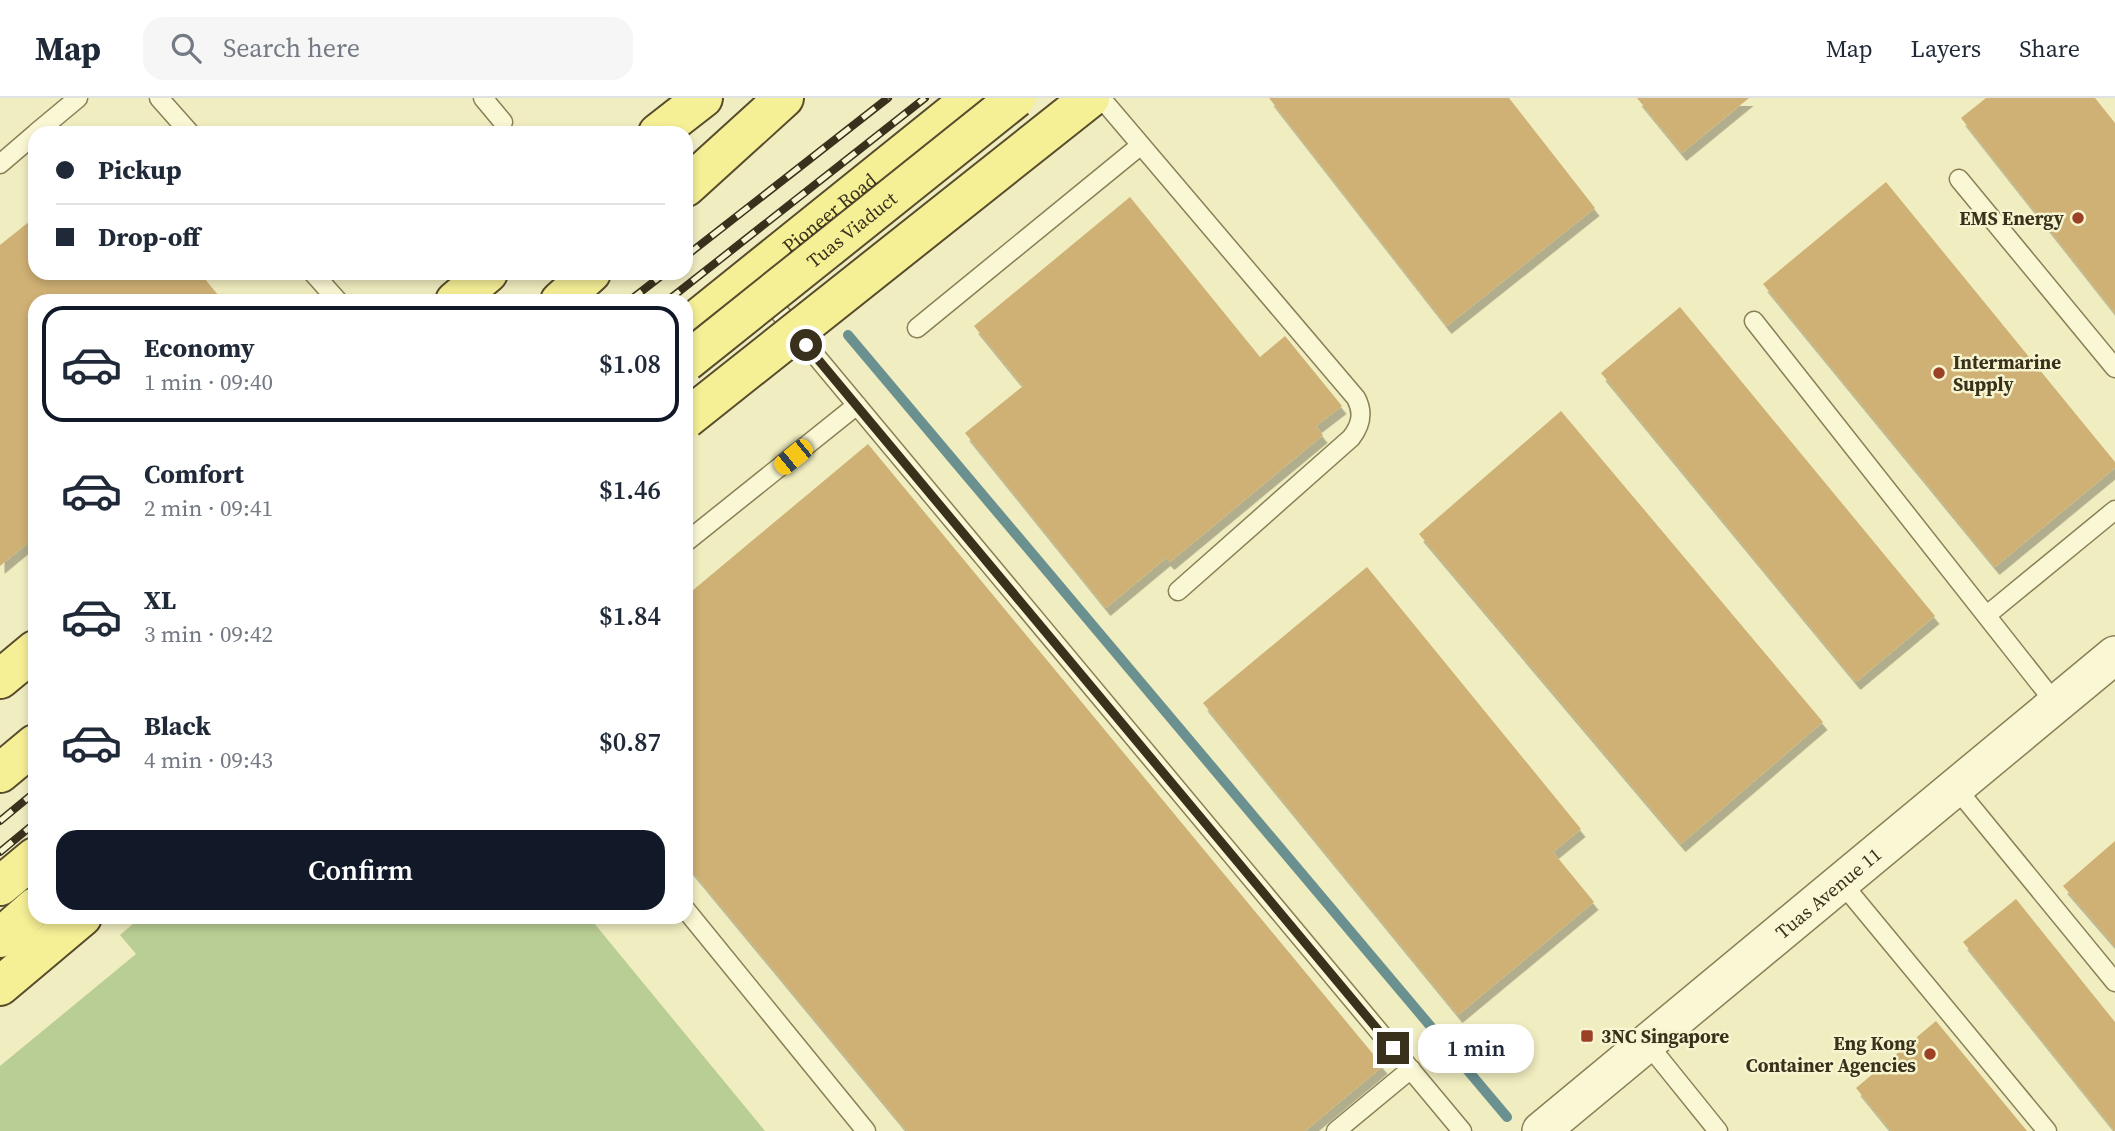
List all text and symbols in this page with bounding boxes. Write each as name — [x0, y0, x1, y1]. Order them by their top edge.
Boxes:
search box — [143, 17, 633, 80]
text: Map — [35, 26, 101, 71]
icon: search — [167, 29, 205, 67]
text: Search here — [223, 30, 360, 66]
text: Map — [1826, 32, 1873, 65]
text: Layers — [1911, 32, 1981, 65]
text: Share — [2019, 32, 2080, 65]
text: Pickup — [98, 152, 182, 188]
street label: Pioneer Road — [777, 167, 882, 259]
street label: Tuas Viaduct — [801, 185, 903, 274]
place label: EMS Energy — [1959, 205, 2065, 231]
marker: EMS Energy — [2070, 210, 2086, 226]
text: Drop-off — [98, 219, 200, 255]
route start — [790, 329, 822, 361]
text: Economy — [144, 330, 255, 366]
icon: car — [60, 333, 123, 396]
text: $1.08 — [599, 346, 661, 382]
place label: Intermarine Supply — [1953, 349, 2061, 397]
marker: Intermarine Supply — [1931, 365, 1947, 381]
text: 1 min · 09:40 — [144, 366, 273, 398]
car — [771, 436, 816, 478]
text: Comfort — [144, 456, 244, 492]
icon: car — [60, 459, 123, 522]
text: $1.46 — [599, 472, 661, 508]
text: 2 min · 09:41 — [144, 492, 273, 524]
text: XL — [144, 582, 176, 618]
icon: car — [60, 585, 123, 648]
text: $1.84 — [599, 598, 661, 634]
text: 3 min · 09:42 — [144, 618, 273, 650]
text: Black — [144, 708, 211, 744]
icon: car — [60, 711, 123, 774]
text: $0.87 — [599, 724, 661, 760]
text: 4 min · 09:43 — [144, 744, 273, 776]
button: Confirm — [56, 830, 665, 910]
street label: Tuas Avenue 11 — [1770, 841, 1887, 945]
place label: 3NC Singapore — [1601, 1023, 1729, 1049]
callout: 1 min — [1418, 1024, 1533, 1072]
marker: 3NC Singapore — [1579, 1028, 1595, 1044]
place label: Eng Kong Container Agencies — [1746, 1030, 1917, 1078]
route end — [1377, 1032, 1409, 1064]
text: 1 min — [1446, 1032, 1506, 1064]
marker: Eng Kong Container Agencies — [1922, 1046, 1938, 1062]

